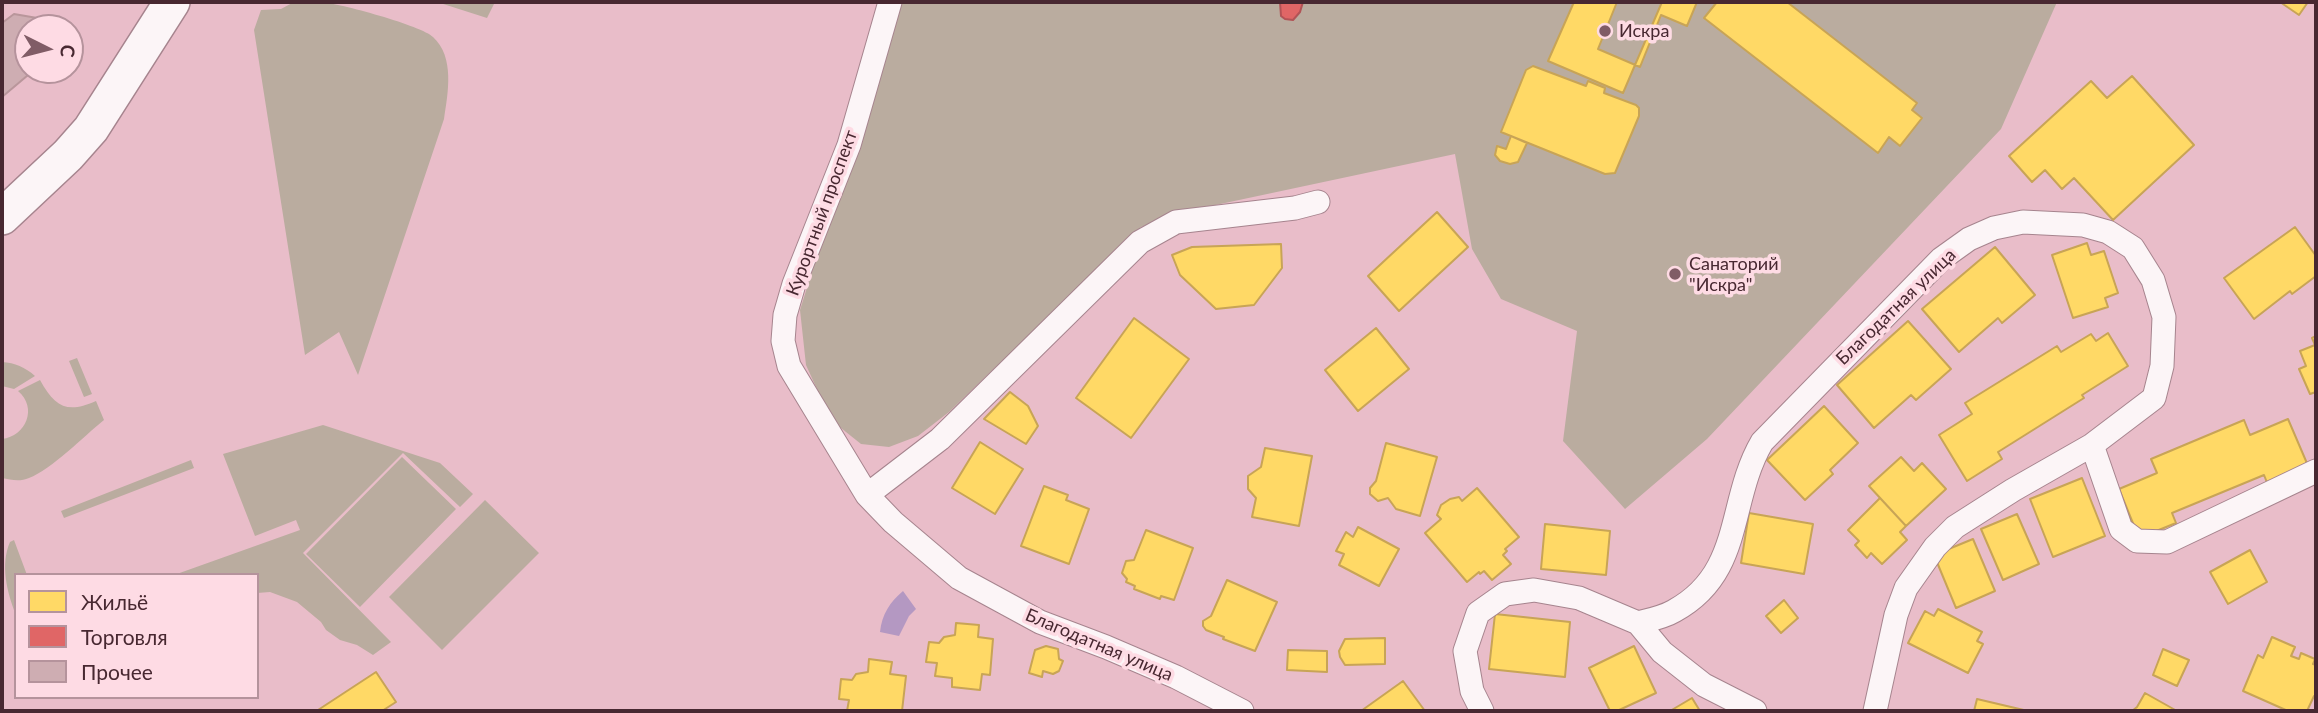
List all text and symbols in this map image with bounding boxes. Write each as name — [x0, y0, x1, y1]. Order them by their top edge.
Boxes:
north arrow — [14, 14, 84, 84]
place label: Искра — [1619, 20, 1669, 42]
marker: Искра — [1597, 23, 1613, 39]
text: С — [56, 44, 80, 58]
street label: Курортный проспект — [782, 127, 862, 299]
street label: Благодатная улица — [1832, 244, 1960, 370]
place label: Санаторий "Искра" — [1689, 253, 1779, 296]
marker: Санаторий "Искра" — [1667, 266, 1683, 282]
legend — [14, 573, 259, 699]
text: Жильё — [81, 589, 148, 614]
street label: Благодатная улица — [1022, 604, 1176, 686]
text: Торговля — [81, 624, 168, 649]
text: Прочее — [81, 659, 153, 684]

